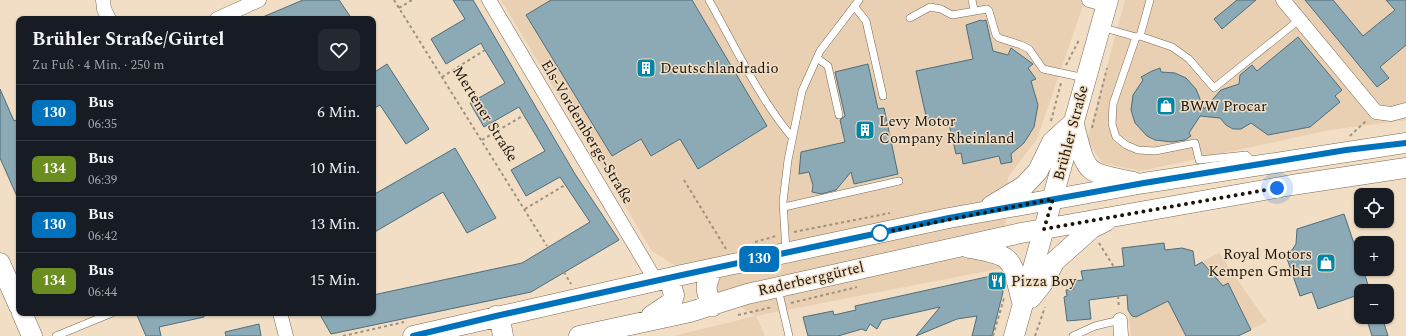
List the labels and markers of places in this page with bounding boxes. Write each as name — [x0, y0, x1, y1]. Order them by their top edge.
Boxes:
building icon: Deutschlandradio — [635, 57, 657, 79]
place label: Deutschlandradio — [660, 57, 779, 80]
shop icon: BWW Procar — [1155, 95, 1177, 117]
place label: BWW Procar — [1180, 95, 1267, 118]
place label: Levy Motor Company Rheinland — [879, 110, 1015, 150]
building icon: Levy Motor Company Rheinland — [854, 119, 876, 141]
unlabelled marker — [871, 224, 889, 242]
place label: Royal Motors Kempen GmbH — [1208, 243, 1312, 283]
shop icon: Royal Motors Kempen GmbH — [1315, 252, 1337, 274]
restaurant icon: Pizza Boy — [986, 270, 1008, 292]
place label: Pizza Boy — [1011, 270, 1077, 293]

